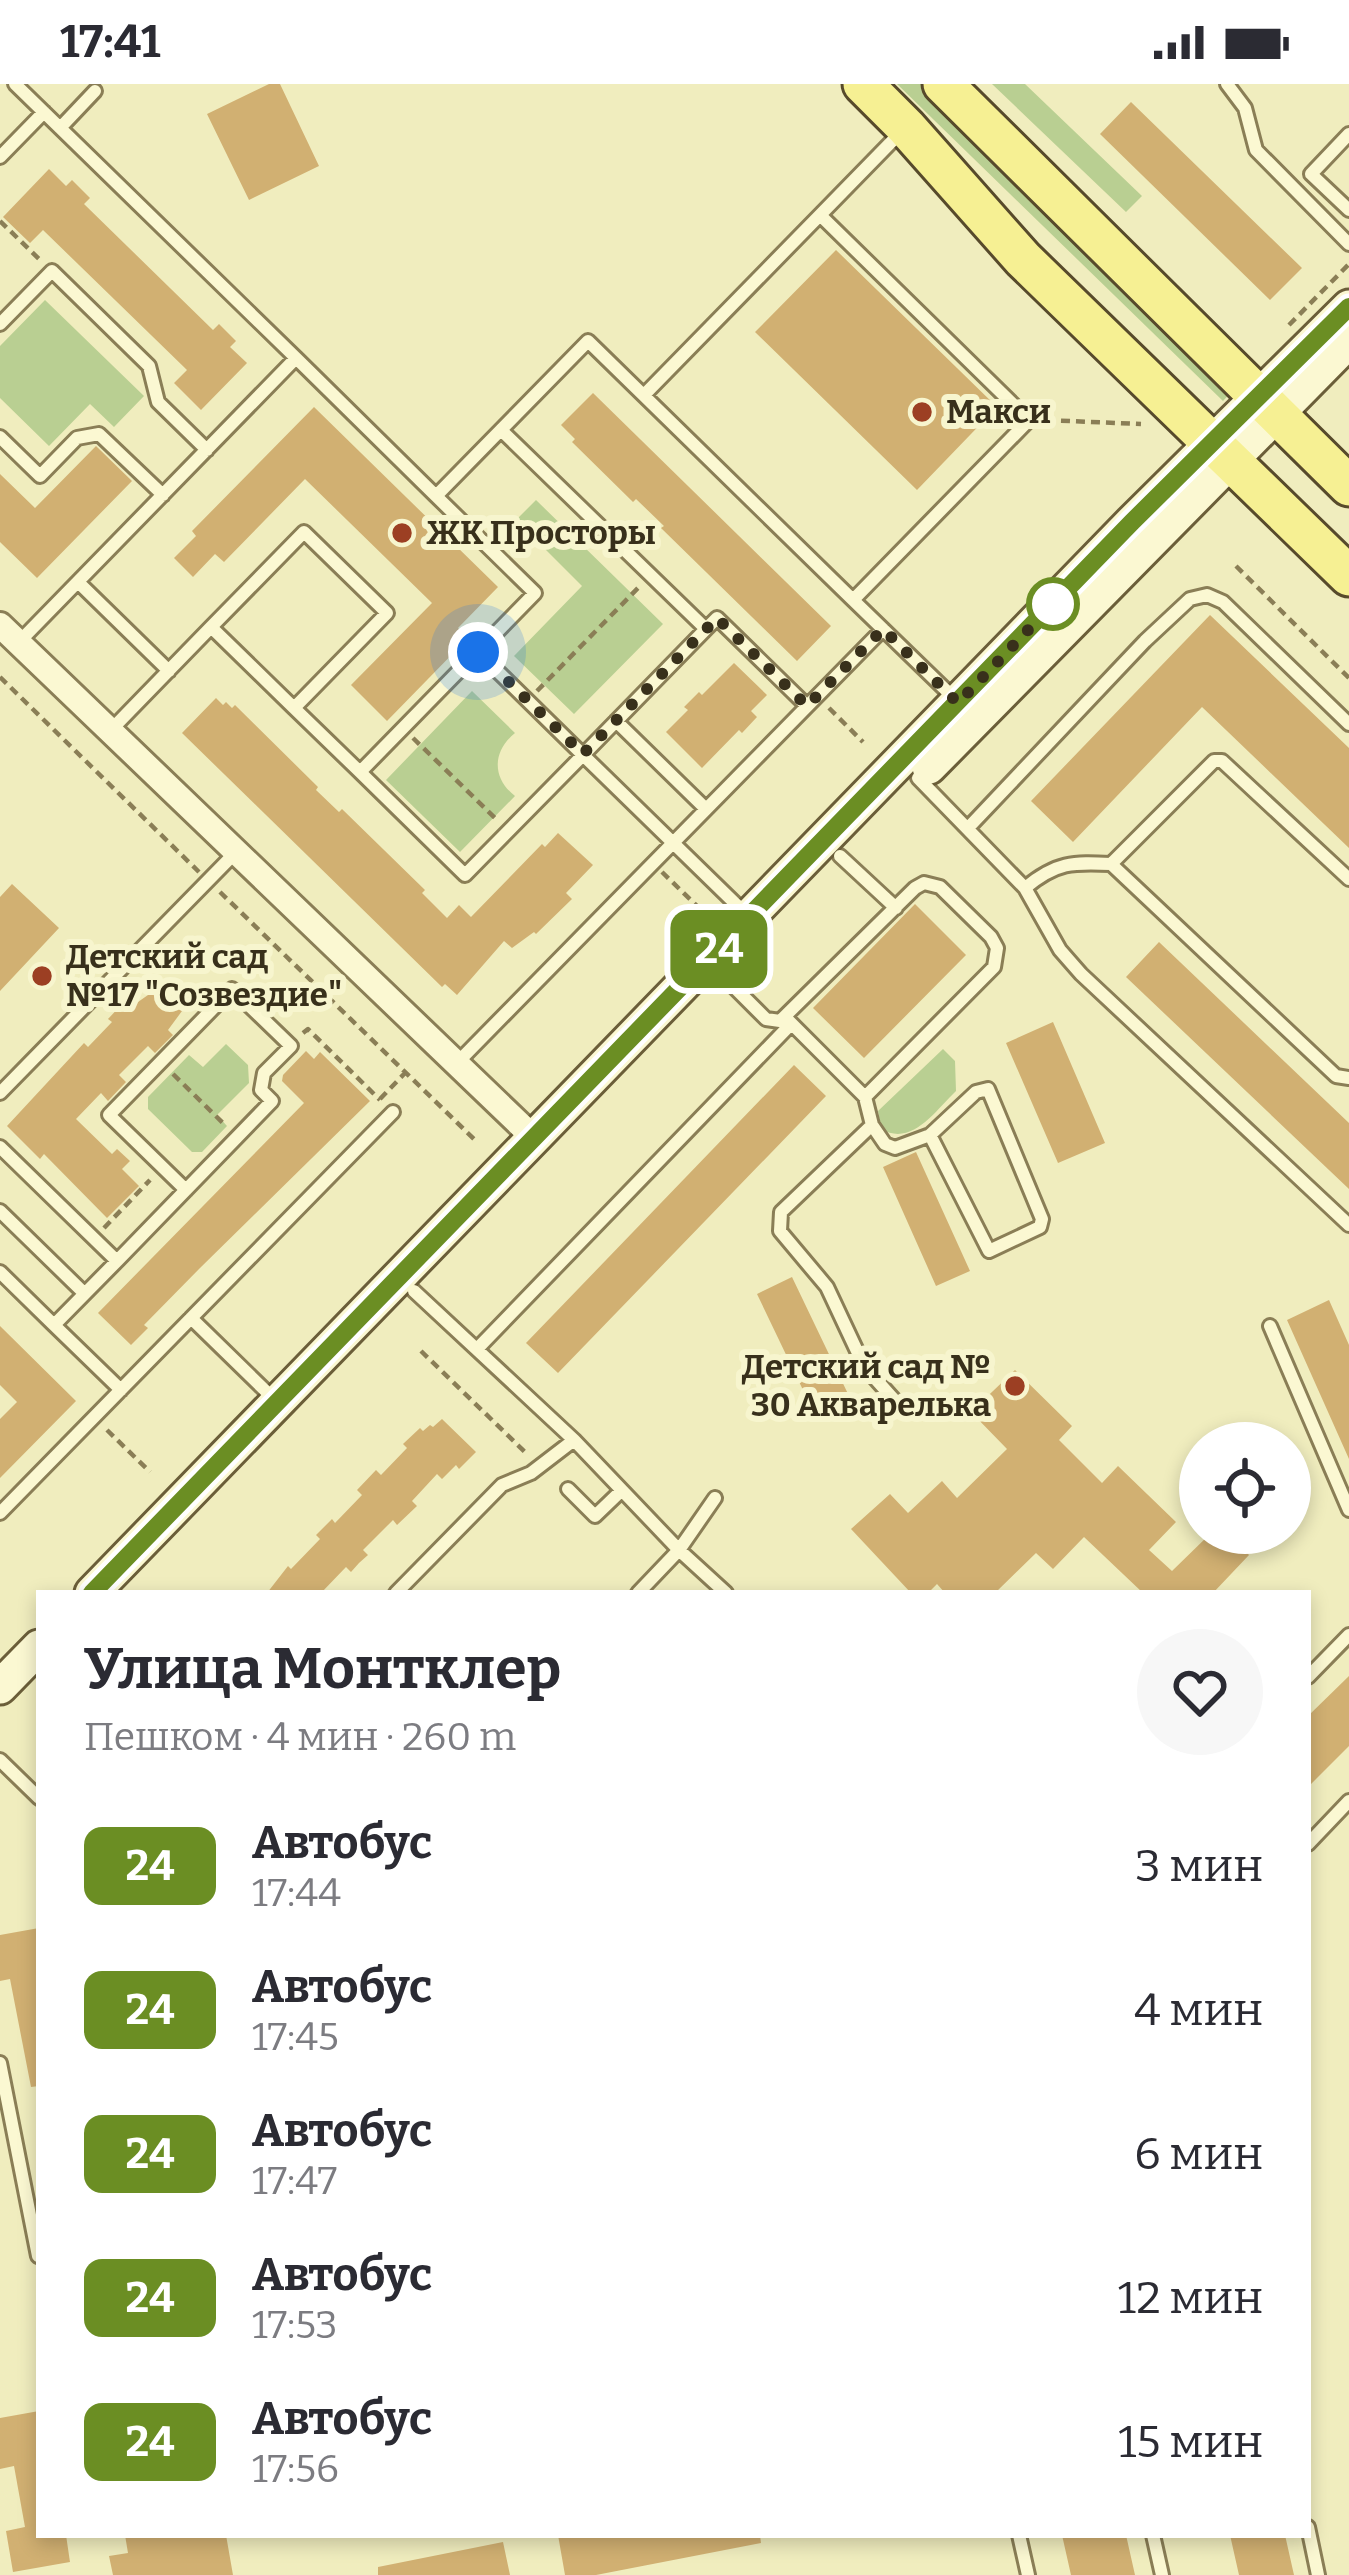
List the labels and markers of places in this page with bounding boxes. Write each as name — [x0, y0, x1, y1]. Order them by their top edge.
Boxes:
place label: Макси — [946, 392, 1051, 432]
marker: Макси — [909, 399, 935, 425]
place label: ЖК Просторы — [426, 513, 656, 553]
marker: ЖК Просторы — [389, 520, 415, 546]
unlabelled marker — [1028, 579, 1078, 629]
place label: Детский сад №17 "Созвездие" — [66, 937, 342, 1015]
marker: Детский сад №17 "Созвездие" — [29, 963, 55, 989]
place label: Детский сад № 30 Акварелька — [742, 1347, 991, 1425]
marker: Детский сад № 30 Акварелька — [1002, 1373, 1028, 1399]

